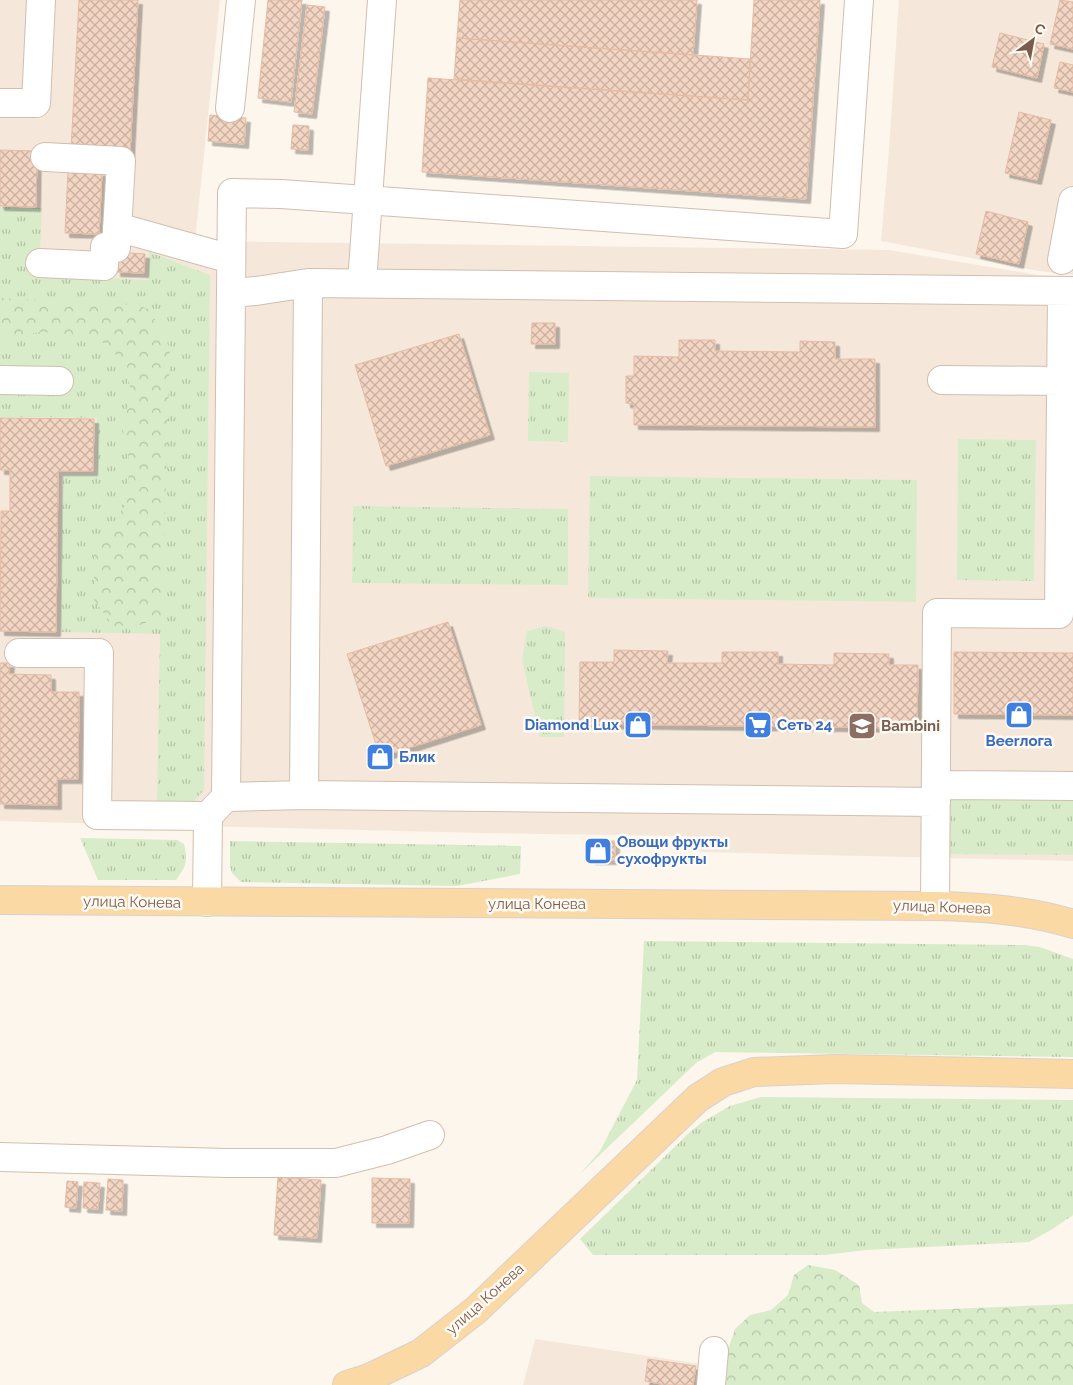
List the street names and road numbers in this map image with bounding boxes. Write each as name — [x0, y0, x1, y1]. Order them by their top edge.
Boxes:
street label: улица Конева — [83, 892, 181, 912]
street label: улица Конева — [488, 895, 586, 913]
street label: улица Конева — [893, 896, 991, 918]
street label: улица Конева — [443, 1260, 527, 1338]

